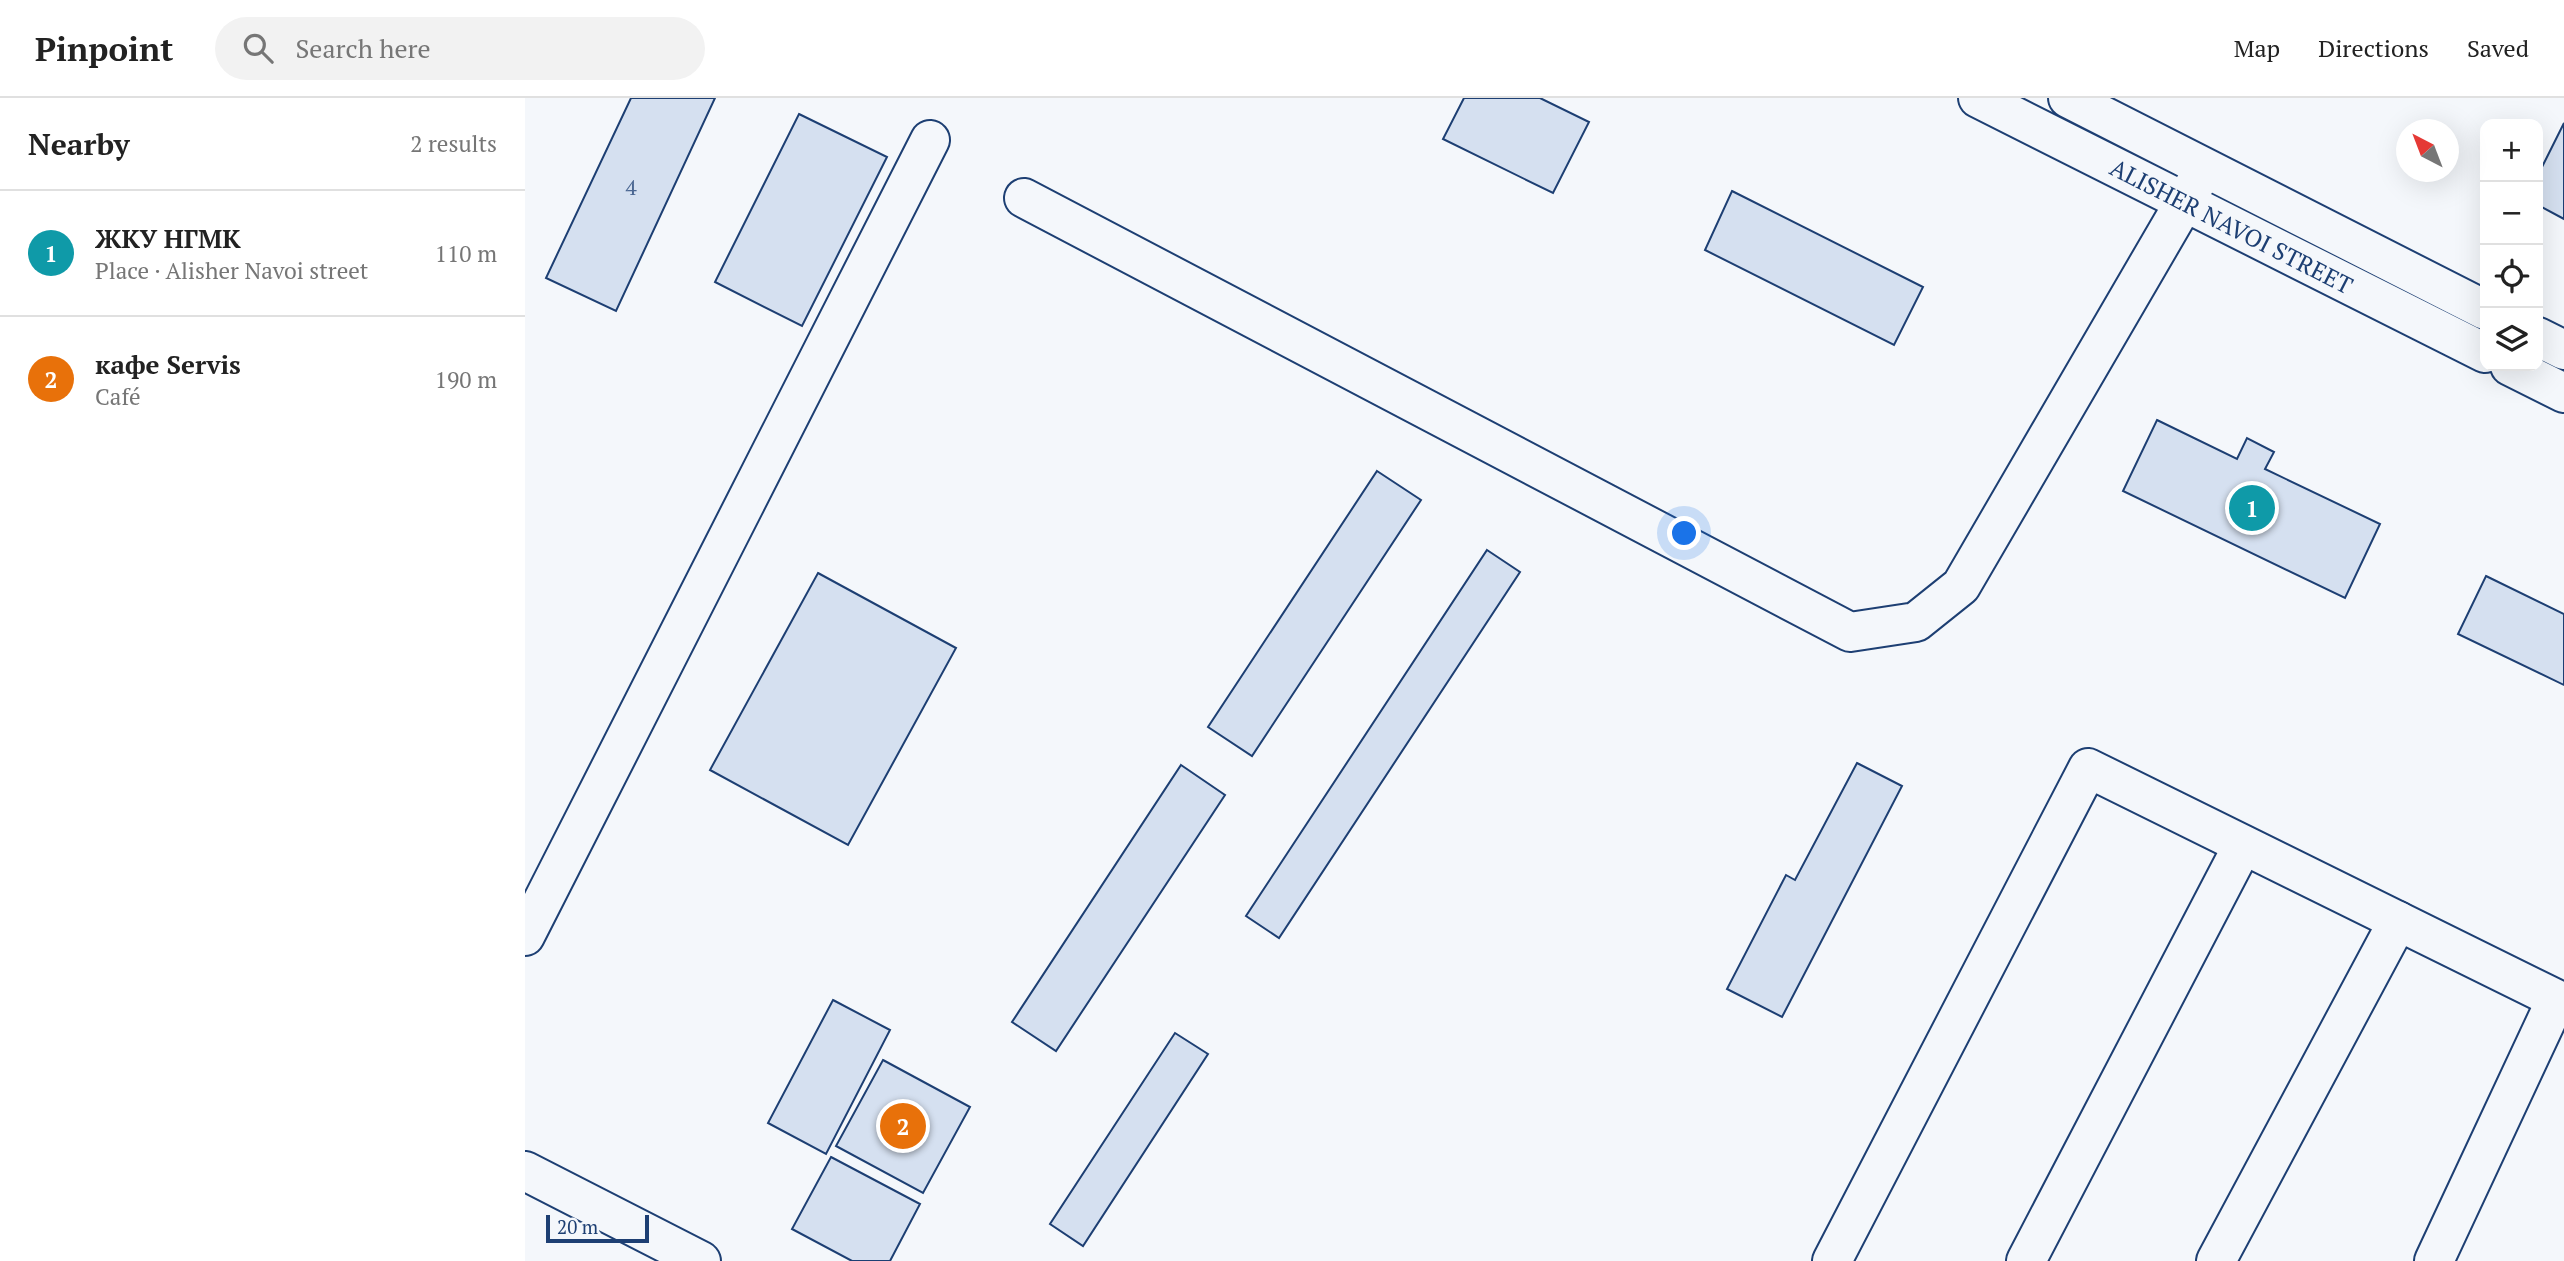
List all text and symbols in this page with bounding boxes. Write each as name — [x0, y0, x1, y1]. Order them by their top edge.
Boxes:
search box — [215, 17, 705, 80]
text: Pinpoint — [35, 27, 173, 70]
icon: search — [239, 29, 277, 67]
text: Search here — [295, 31, 431, 65]
text: Map — [2234, 32, 2280, 64]
text: Directions — [2318, 32, 2429, 64]
text: Saved — [2467, 32, 2529, 64]
north arrow — [2396, 119, 2459, 182]
map controls — [2480, 119, 2543, 371]
button: + — [2480, 119, 2543, 182]
text: Nearby — [28, 124, 130, 164]
text: 2 results — [410, 128, 497, 159]
street label: ALISHER NAVOI STREET — [2105, 151, 2358, 301]
house number: 4 — [625, 173, 637, 201]
button: − — [2480, 182, 2543, 245]
text: ЖКУ НГМК — [95, 221, 241, 255]
text: 1 — [45, 238, 58, 269]
text: 110 m — [435, 238, 497, 269]
button: locate — [2480, 245, 2543, 308]
text: Place · Alisher Navoi street — [95, 255, 368, 286]
button: layers — [2480, 308, 2543, 371]
text: кафе Servis — [95, 347, 241, 381]
text: 2 — [45, 364, 58, 395]
text: 190 m — [435, 364, 497, 395]
text: Café — [95, 381, 140, 412]
pin: 1 — [2229, 482, 2275, 534]
your location — [1667, 516, 1701, 550]
pin: 2 — [880, 1100, 926, 1152]
scale bar — [546, 1212, 649, 1244]
text: 20 m — [557, 1214, 598, 1239]

